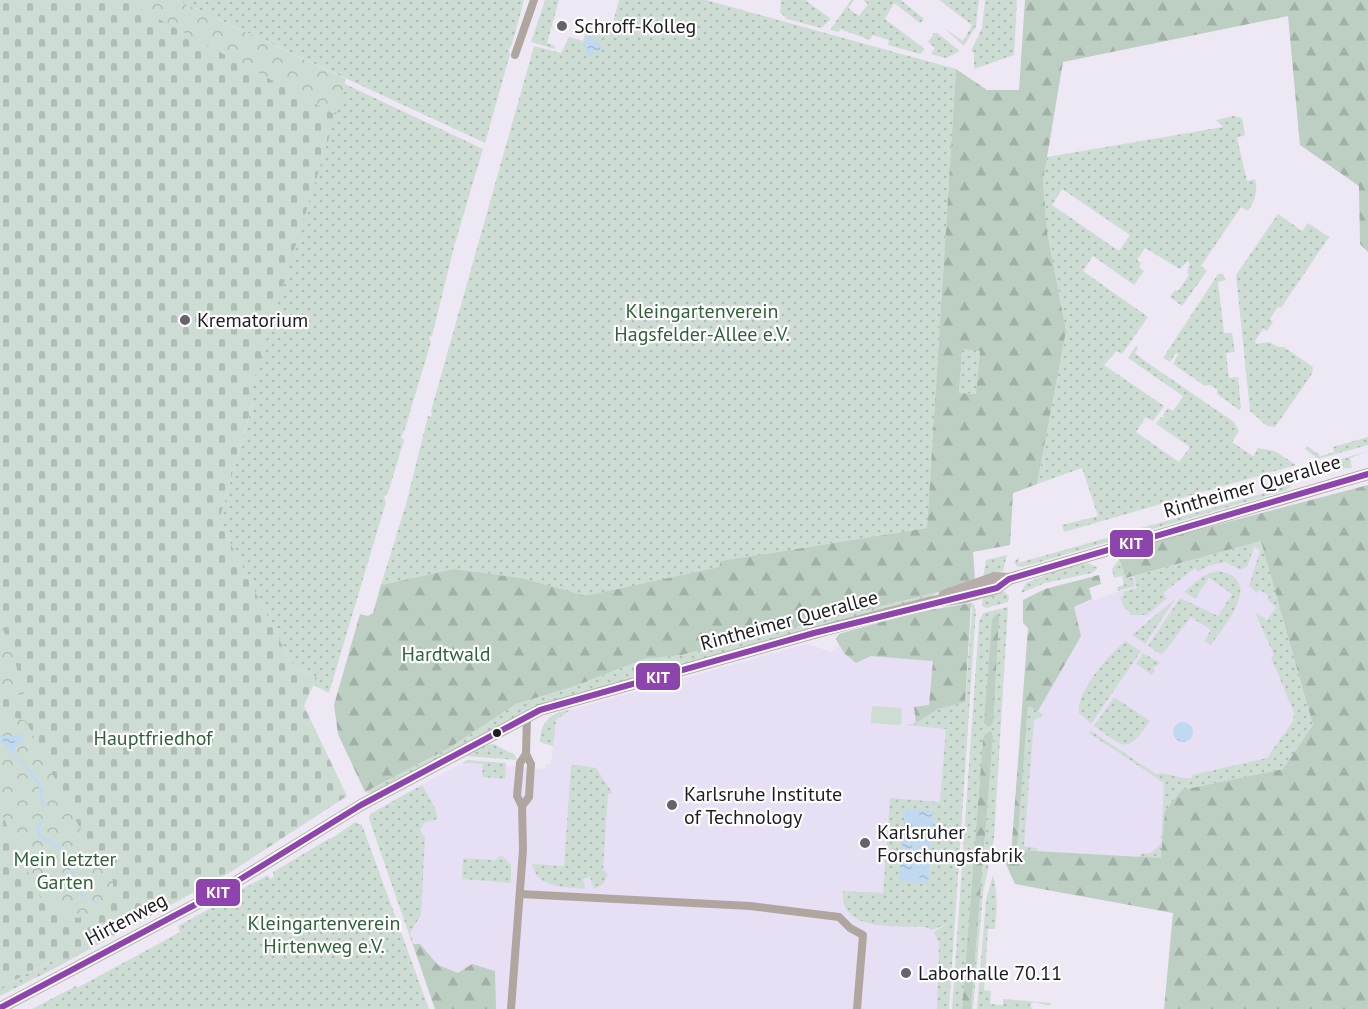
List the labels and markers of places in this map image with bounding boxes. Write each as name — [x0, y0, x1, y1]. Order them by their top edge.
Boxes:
place label: Schroff-Kolleg — [574, 13, 696, 39]
marker: Schroff-Kolleg — [555, 19, 569, 33]
place label: Krematorium — [197, 307, 308, 333]
marker: Krematorium — [178, 313, 192, 327]
unlabelled marker — [491, 727, 503, 739]
place label: Karlsruhe Institute of Technology — [684, 781, 842, 830]
marker: Karlsruhe Institute of Technology — [665, 798, 679, 812]
place label: Karlsruher Forschungsfabrik — [877, 819, 1023, 868]
marker: Karlsruher Forschungsfabrik — [858, 836, 872, 850]
place label: Laborhalle 70.11 — [918, 960, 1062, 986]
marker: Laborhalle 70.11 — [899, 966, 913, 980]

